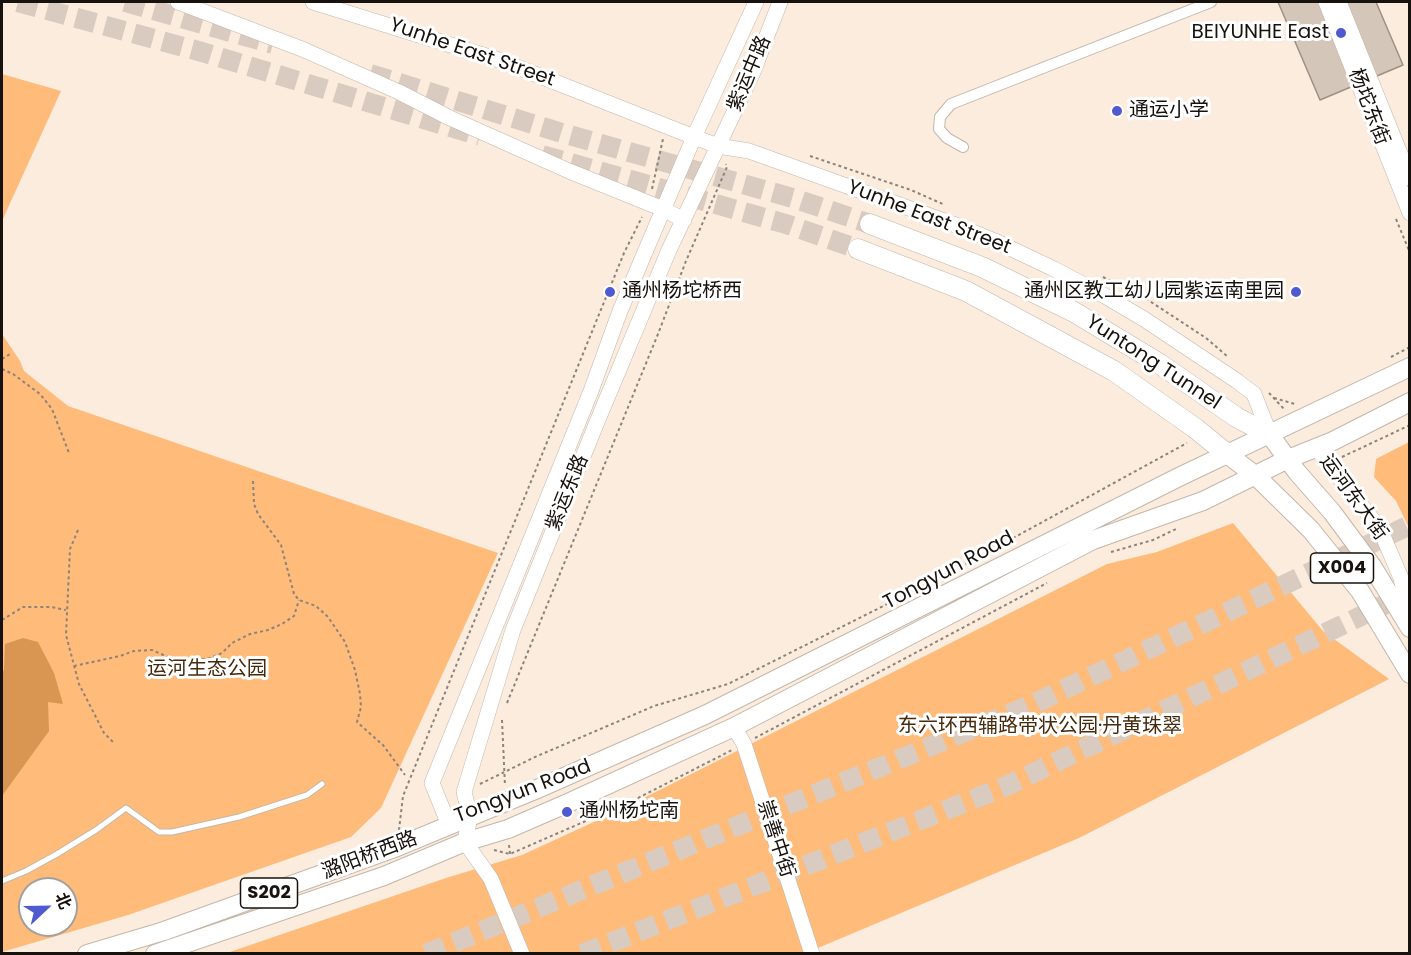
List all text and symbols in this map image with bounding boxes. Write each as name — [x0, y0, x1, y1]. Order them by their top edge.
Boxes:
street label: Yunhe East Street — [386, 13, 558, 93]
place label: BEIYUNHE East — [1191, 21, 1329, 45]
marker: BEIYUNHE East — [1334, 26, 1348, 40]
street label: 紫运中路 — [723, 32, 777, 116]
street label: 杨坨东街 — [1342, 65, 1394, 149]
place label: 通运小学 — [1129, 99, 1209, 123]
marker: 通运小学 — [1110, 104, 1124, 118]
street label: Yunhe East Street — [844, 176, 1014, 260]
place label: 通州杨坨桥西 — [622, 280, 742, 304]
place label: 通州区教工幼儿园紫运南里园 — [1024, 280, 1284, 304]
marker: 通州杨坨桥西 — [603, 285, 617, 299]
marker: 通州区教工幼儿园紫运南里园 — [1289, 285, 1303, 299]
street label: Yuntong Tunnel — [1081, 311, 1225, 415]
street label: 运河东大街 — [1314, 450, 1392, 546]
street label: 紫运东路 — [542, 451, 594, 535]
street label: Tongyun Road — [880, 527, 1018, 615]
road number: X004 — [1310, 553, 1374, 583]
park label: 运河生态公园 — [147, 658, 267, 682]
park label: 东六环西辅路带状公园·丹黄珠翠 — [898, 715, 1182, 739]
street label: Tongyun Road — [451, 755, 595, 829]
street label: 崇善中街 — [751, 797, 799, 881]
place label: 通州杨坨南 — [579, 800, 679, 824]
marker: 通州杨坨南 — [560, 805, 574, 819]
street label: 潞阳桥西路 — [319, 827, 421, 885]
north arrow — [18, 877, 78, 937]
road number: S202 — [240, 878, 298, 908]
text: 北 — [50, 889, 77, 913]

